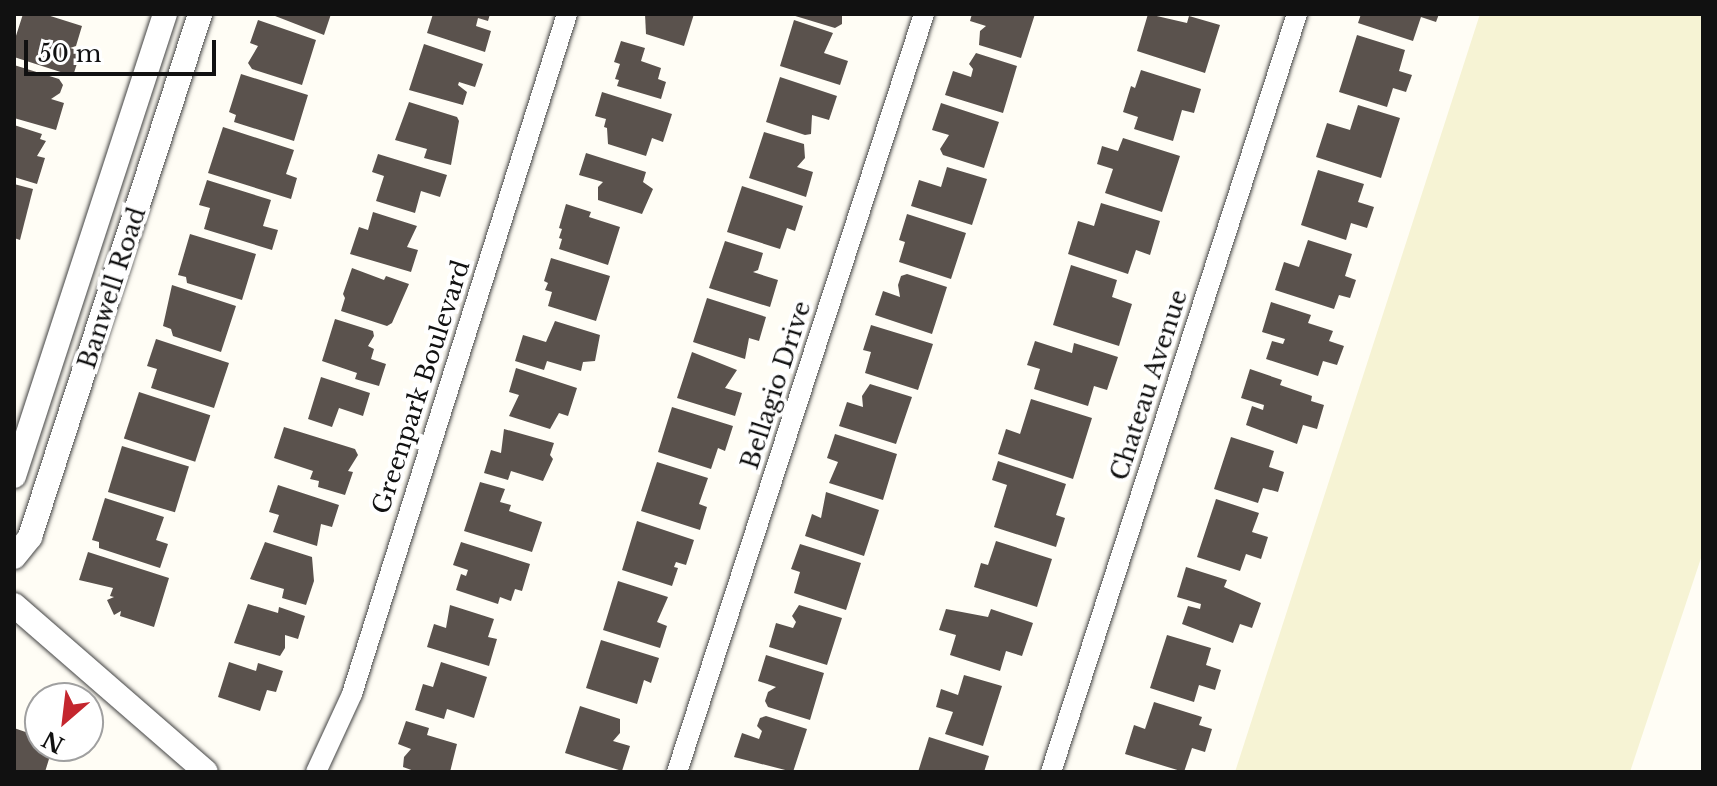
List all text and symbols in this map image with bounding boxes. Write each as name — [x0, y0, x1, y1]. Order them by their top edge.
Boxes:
scale bar — [28, 24, 220, 74]
text: 50 m — [38, 39, 101, 68]
street label: Banwell Road — [72, 204, 152, 372]
street label: Greenpark Boulevard — [366, 256, 476, 518]
street label: Chateau Avenue — [1104, 286, 1194, 484]
street label: Bellagio Drive — [735, 297, 817, 473]
north arrow — [24, 682, 104, 762]
text: N — [38, 725, 69, 759]

